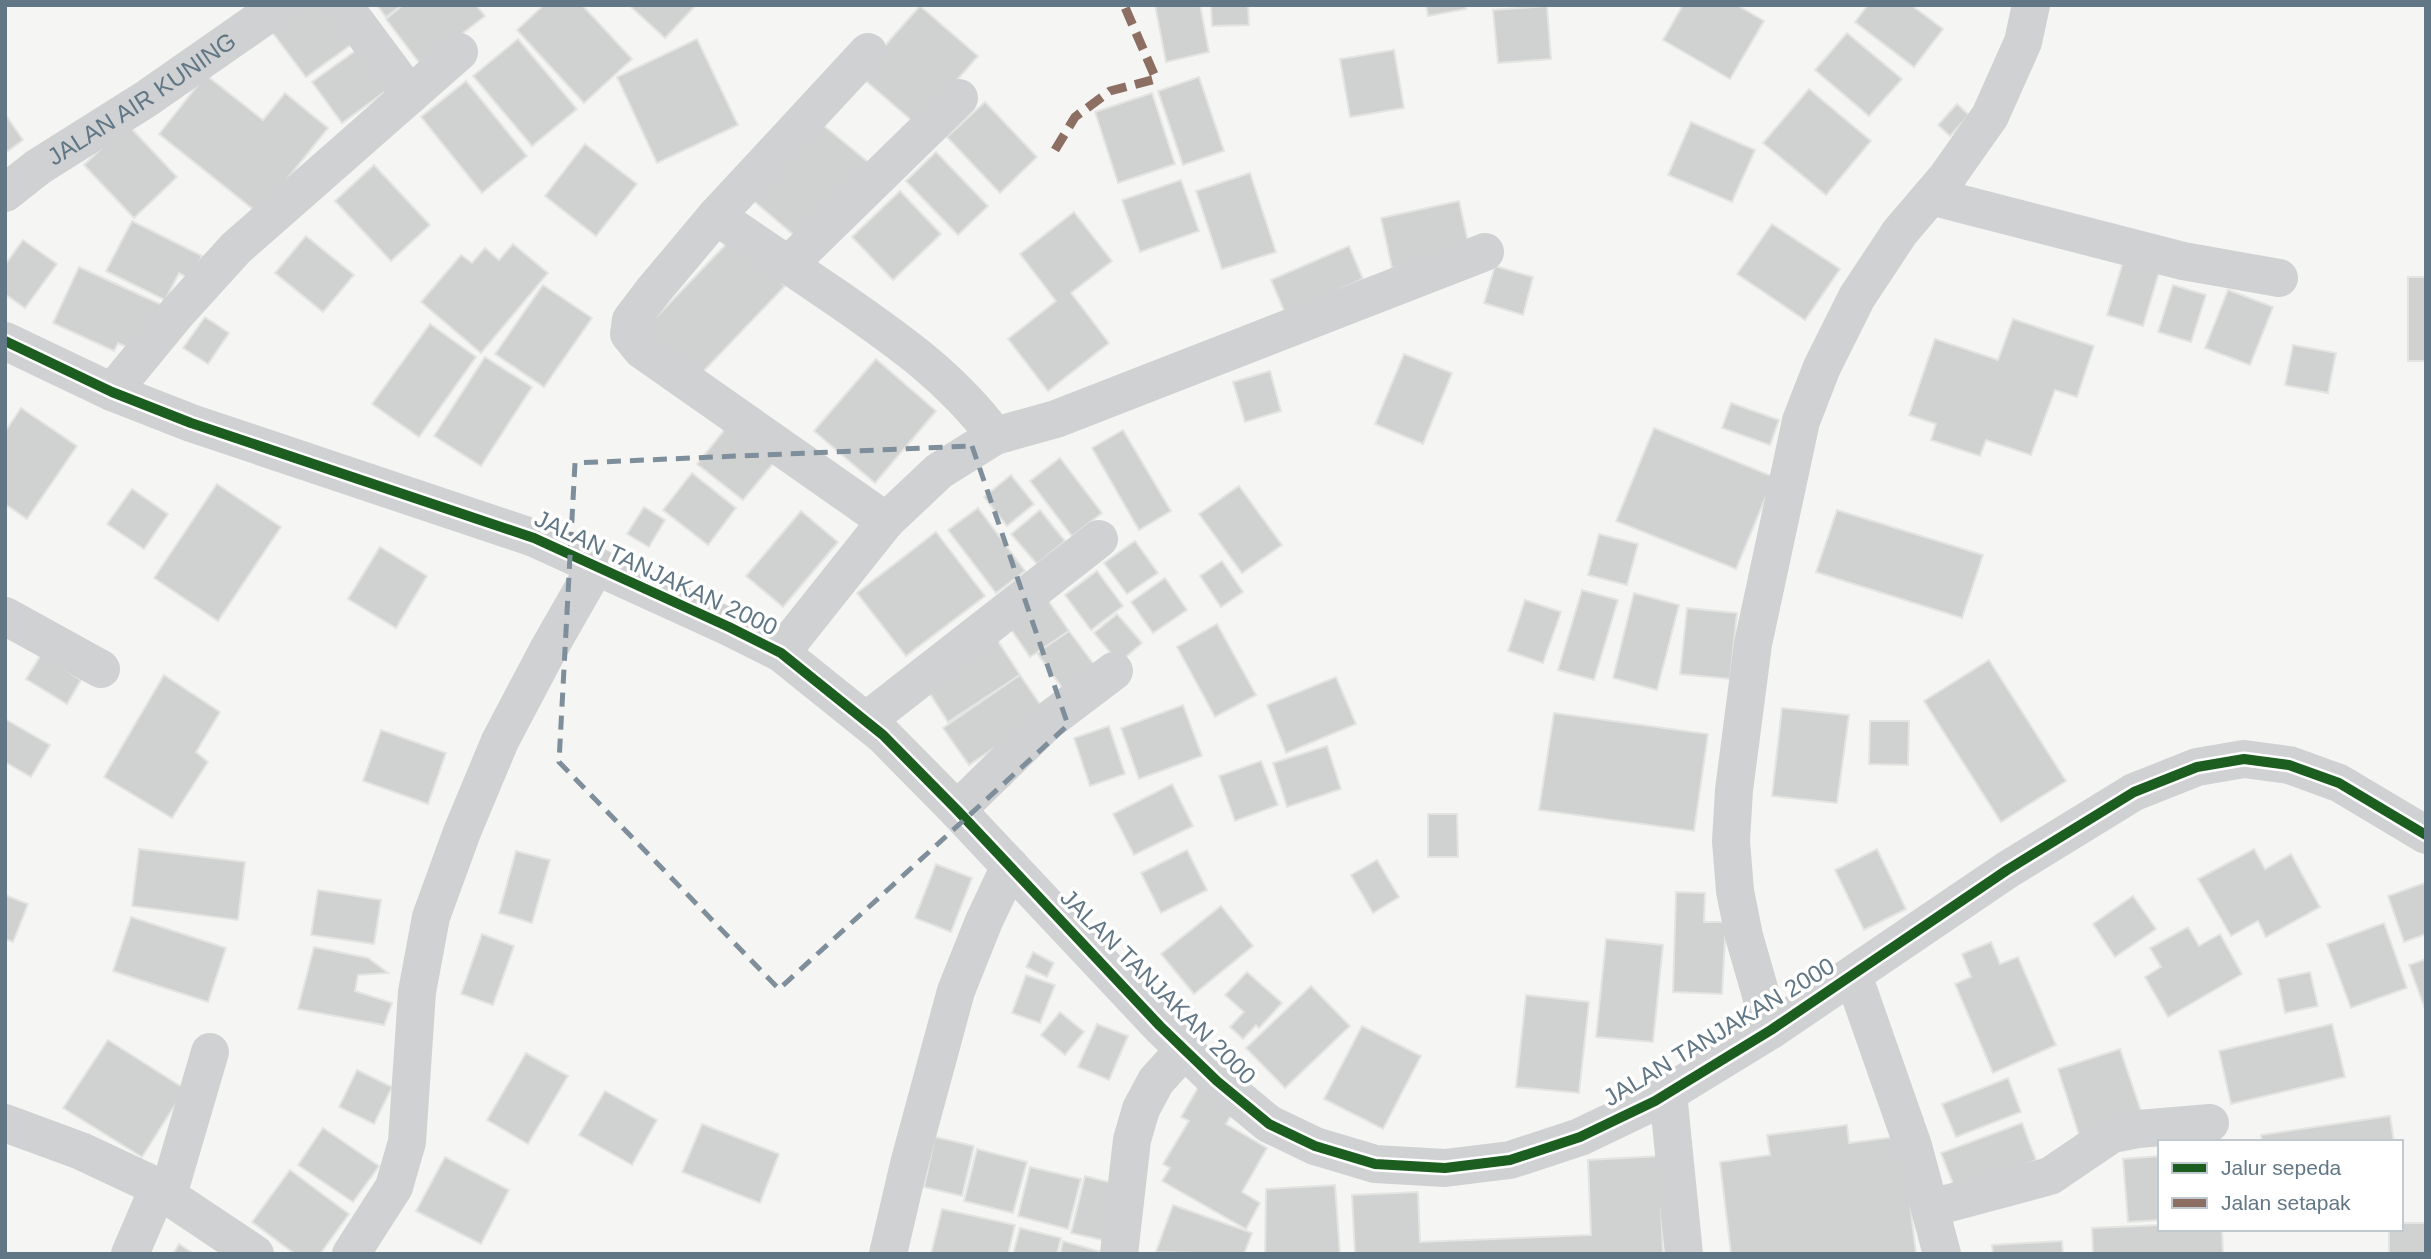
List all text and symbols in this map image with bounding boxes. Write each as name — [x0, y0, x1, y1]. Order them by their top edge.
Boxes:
street label: JALAN AIR KUNING — [42, 27, 241, 171]
street label: JALAN TANJAKAN 2000 — [531, 504, 782, 641]
street label: JALAN TANJAKAN 2000 — [1055, 884, 1261, 1090]
street label: JALAN TANJAKAN 2000 — [1598, 952, 1839, 1111]
legend — [2158, 1140, 2403, 1231]
text: Jalur sepeda — [2221, 1156, 2342, 1179]
text: Jalan setapak — [2221, 1191, 2351, 1214]

